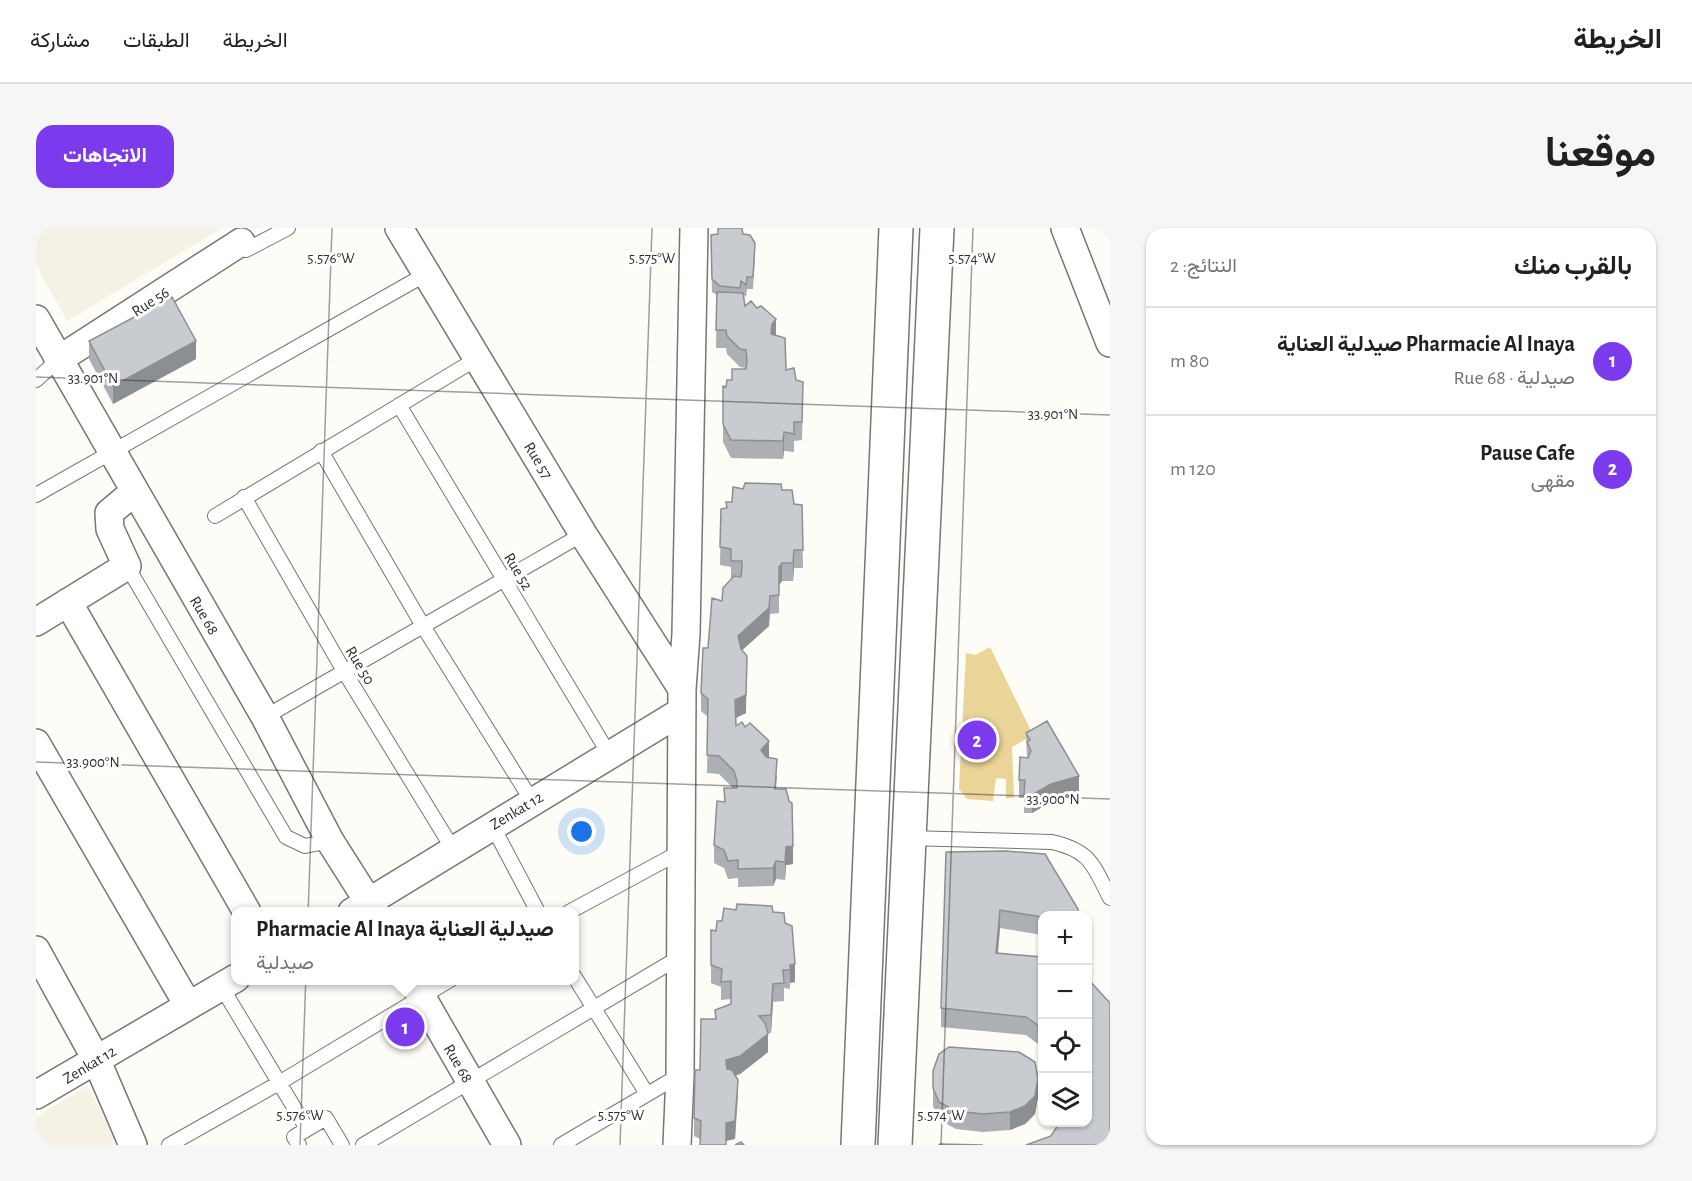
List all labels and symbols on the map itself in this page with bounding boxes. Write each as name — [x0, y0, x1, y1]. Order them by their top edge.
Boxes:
text: 5.576°W — [307, 251, 355, 266]
text: 5.575°W — [629, 251, 676, 266]
text: 5.574°W — [948, 251, 996, 266]
street label: Rue 56 — [129, 284, 172, 320]
text: 33.901°N — [68, 371, 118, 386]
text: 33.901°N — [1028, 407, 1078, 422]
street label: Rue 57 — [521, 439, 555, 482]
street label: Rue 52 — [501, 550, 535, 593]
street label: Rue 68 — [187, 593, 222, 638]
street label: Rue 50 — [343, 643, 378, 688]
pin: 2 — [958, 718, 996, 762]
text: 33.900°N — [66, 755, 120, 770]
street label: Zenkat 12 — [487, 789, 546, 833]
text: 33.900°N — [1026, 792, 1080, 807]
your location — [567, 817, 596, 846]
pin: 1 — [386, 1004, 424, 1050]
street label: Rue 68 — [441, 1041, 476, 1086]
street label: Zenkat 12 — [60, 1043, 119, 1087]
text: 5.576°W — [276, 1108, 324, 1123]
text: 5.575°W — [598, 1108, 645, 1123]
text: 5.574°W — [917, 1108, 965, 1123]

